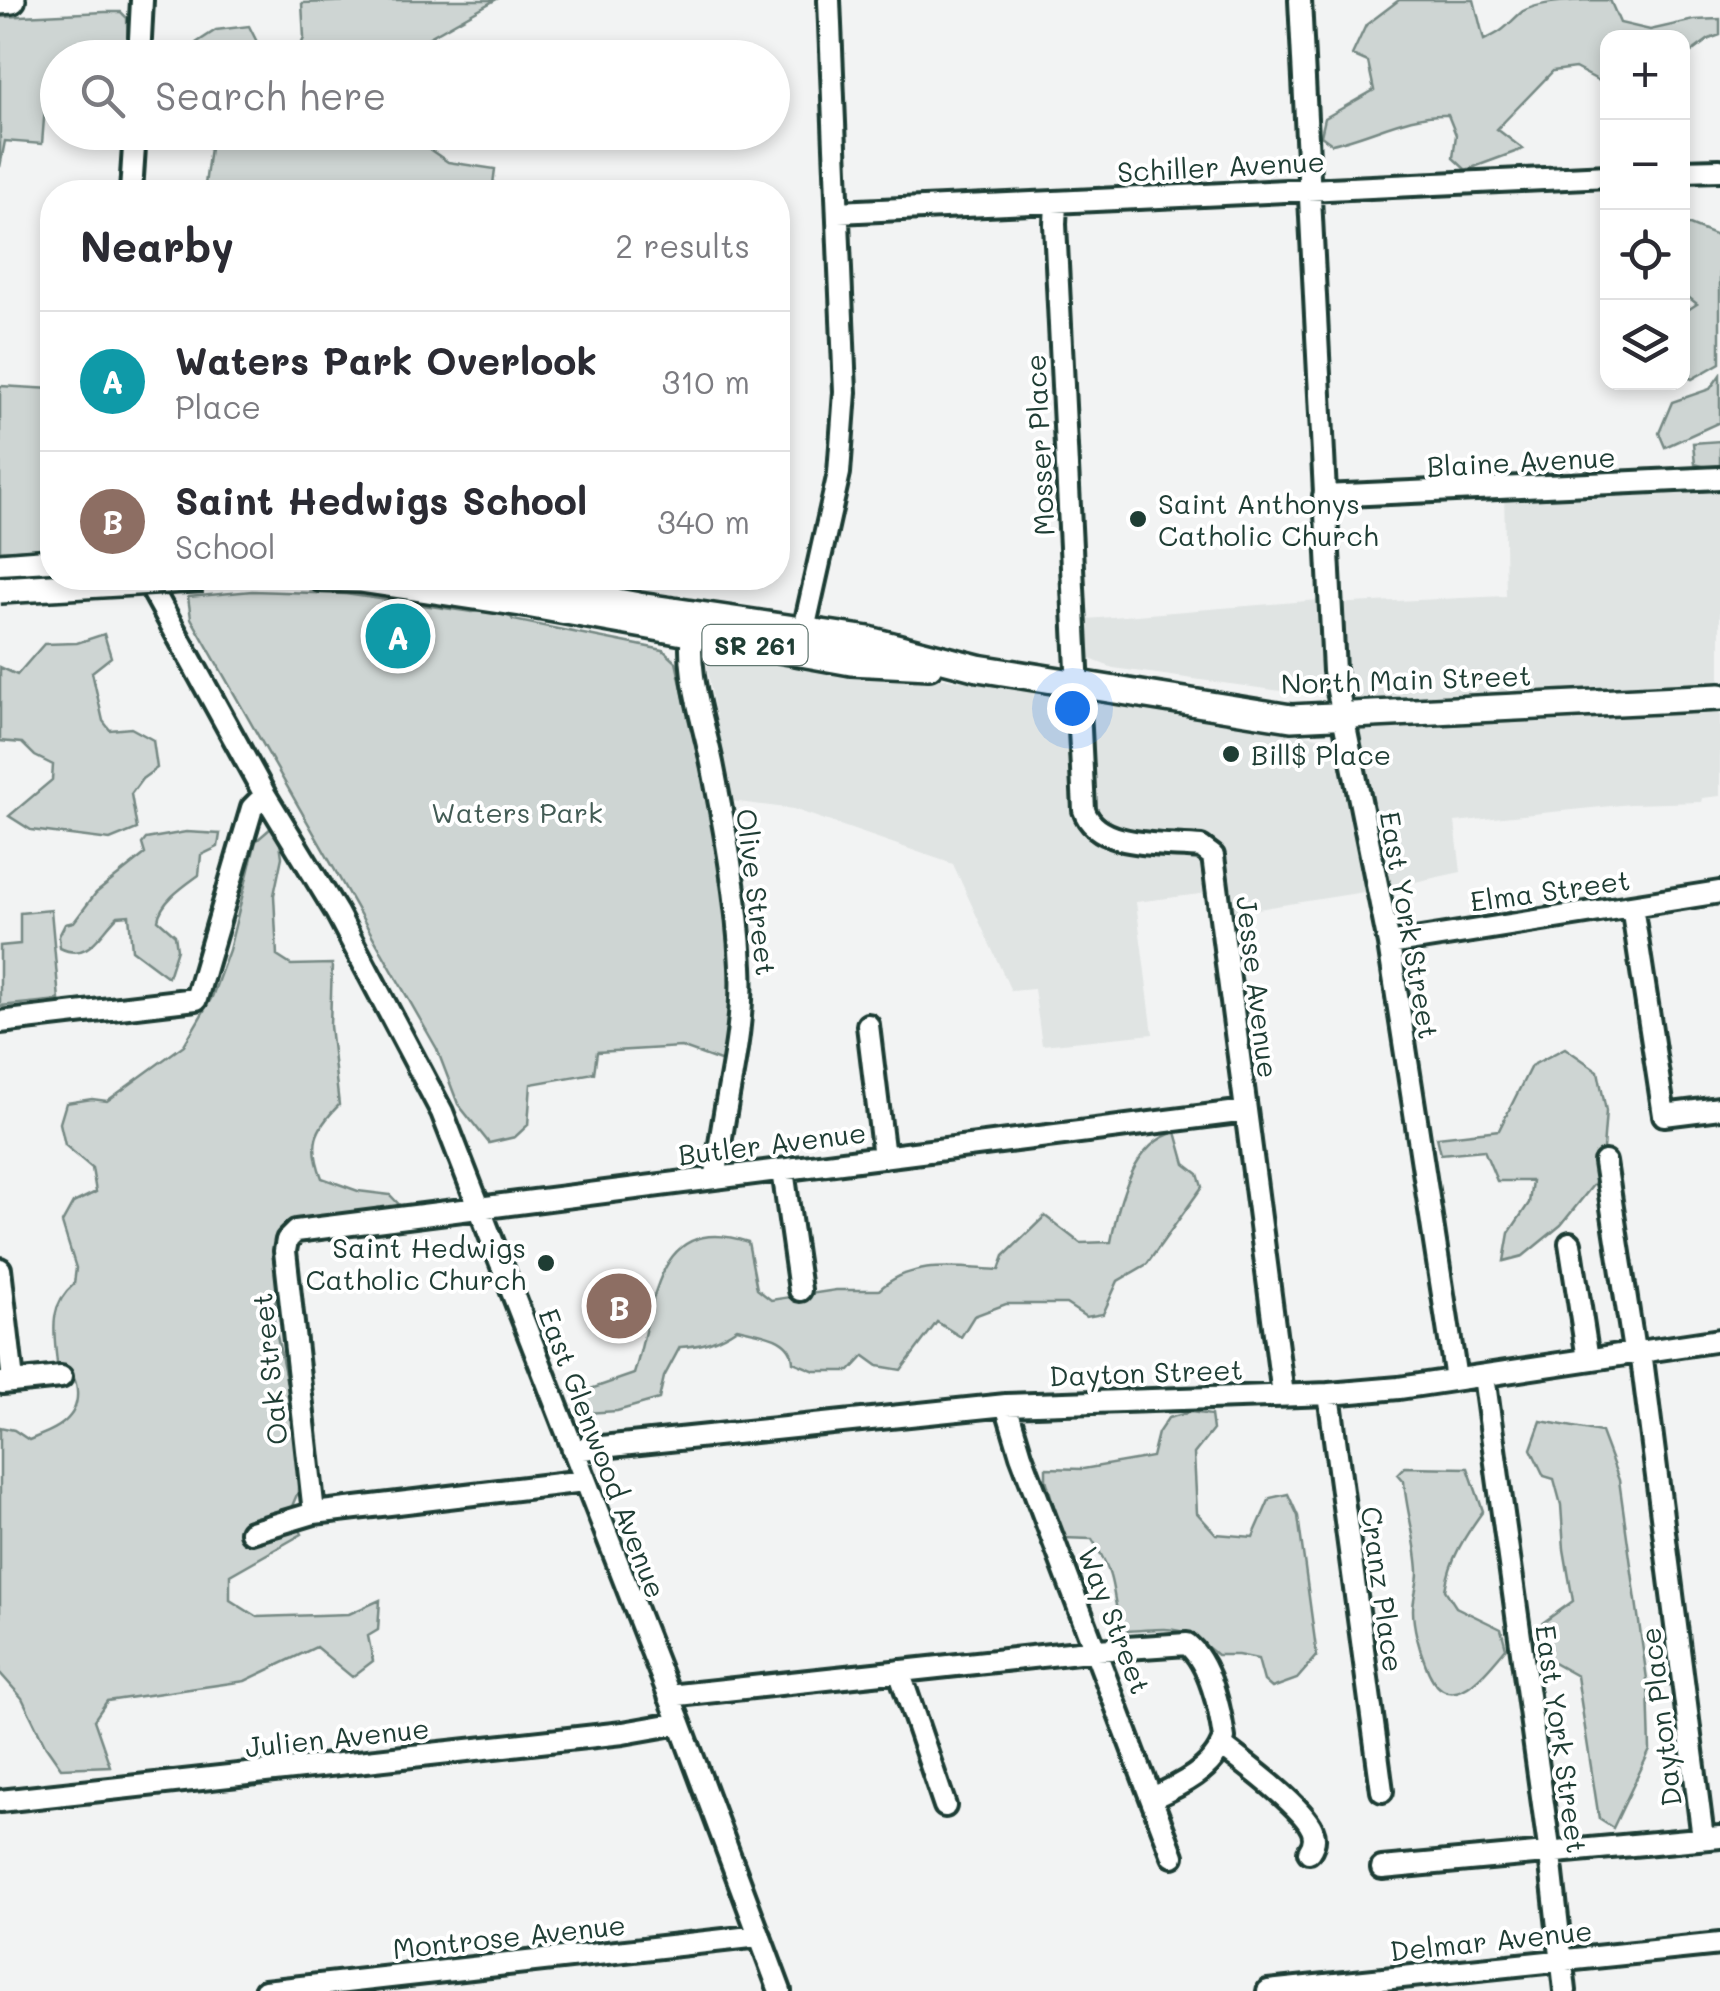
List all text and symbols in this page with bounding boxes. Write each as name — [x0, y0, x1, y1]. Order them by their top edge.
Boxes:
map controls — [1600, 30, 1690, 390]
button: + — [1600, 30, 1690, 120]
search box — [40, 40, 790, 150]
icon: search — [75, 68, 130, 123]
text: Search here — [155, 70, 386, 120]
button: − — [1600, 120, 1690, 210]
street label: Schiller Avenue — [1116, 143, 1326, 189]
button: locate — [1600, 210, 1690, 300]
text: Nearby — [80, 218, 234, 273]
text: 2 results — [615, 224, 750, 266]
button: layers — [1600, 300, 1690, 390]
text: Waters Park Overlook — [175, 335, 597, 385]
street label: Mosser Place — [1016, 353, 1062, 537]
text: A — [101, 360, 124, 402]
text: 310 m — [661, 360, 750, 402]
text: Place — [175, 385, 261, 427]
street label: Blaine Avenue — [1426, 438, 1616, 484]
text: Saint Hedwigs School — [175, 475, 587, 525]
place label: Saint Anthonys Catholic Church — [1158, 485, 1379, 553]
text: B — [102, 500, 123, 542]
text: 340 m — [657, 500, 750, 542]
marker: Saint Anthonys Catholic Church — [1127, 508, 1149, 530]
text: School — [175, 525, 276, 567]
pin: A — [366, 598, 430, 674]
road number: SR 261 — [702, 625, 808, 665]
street label: North Main Street — [1280, 657, 1532, 701]
your location — [1047, 683, 1098, 734]
place label: Bill$ Place — [1251, 736, 1391, 772]
marker: Bill$ Place — [1220, 743, 1242, 765]
park label: Waters Park — [431, 794, 603, 830]
street label: Olive Street — [729, 806, 785, 978]
street label: East York Street — [1372, 808, 1448, 1042]
street label: Elma Street — [1468, 861, 1632, 919]
street label: Jesse Avenue — [1229, 894, 1287, 1080]
street label: Butler Avenue — [676, 1114, 868, 1172]
place label: Saint Hedwigs Catholic Church — [305, 1229, 526, 1297]
marker: Saint Hedwigs Catholic Church — [535, 1252, 557, 1274]
pin: B — [586, 1268, 652, 1344]
street label: Oak Street — [243, 1291, 295, 1447]
street label: East Glenwood Avenue — [531, 1303, 675, 1603]
street label: Dayton Street — [1049, 1351, 1243, 1393]
street label: Cranz Place — [1354, 1504, 1412, 1674]
street label: Way Street — [1070, 1541, 1160, 1699]
street label: East York Street — [1528, 1622, 1596, 1856]
street label: Dayton Place — [1631, 1625, 1689, 1809]
street label: Julien Avenue — [243, 1709, 431, 1765]
street label: Montrose Avenue — [391, 1906, 627, 1966]
street label: Delmar Avenue — [1388, 1911, 1594, 1969]

